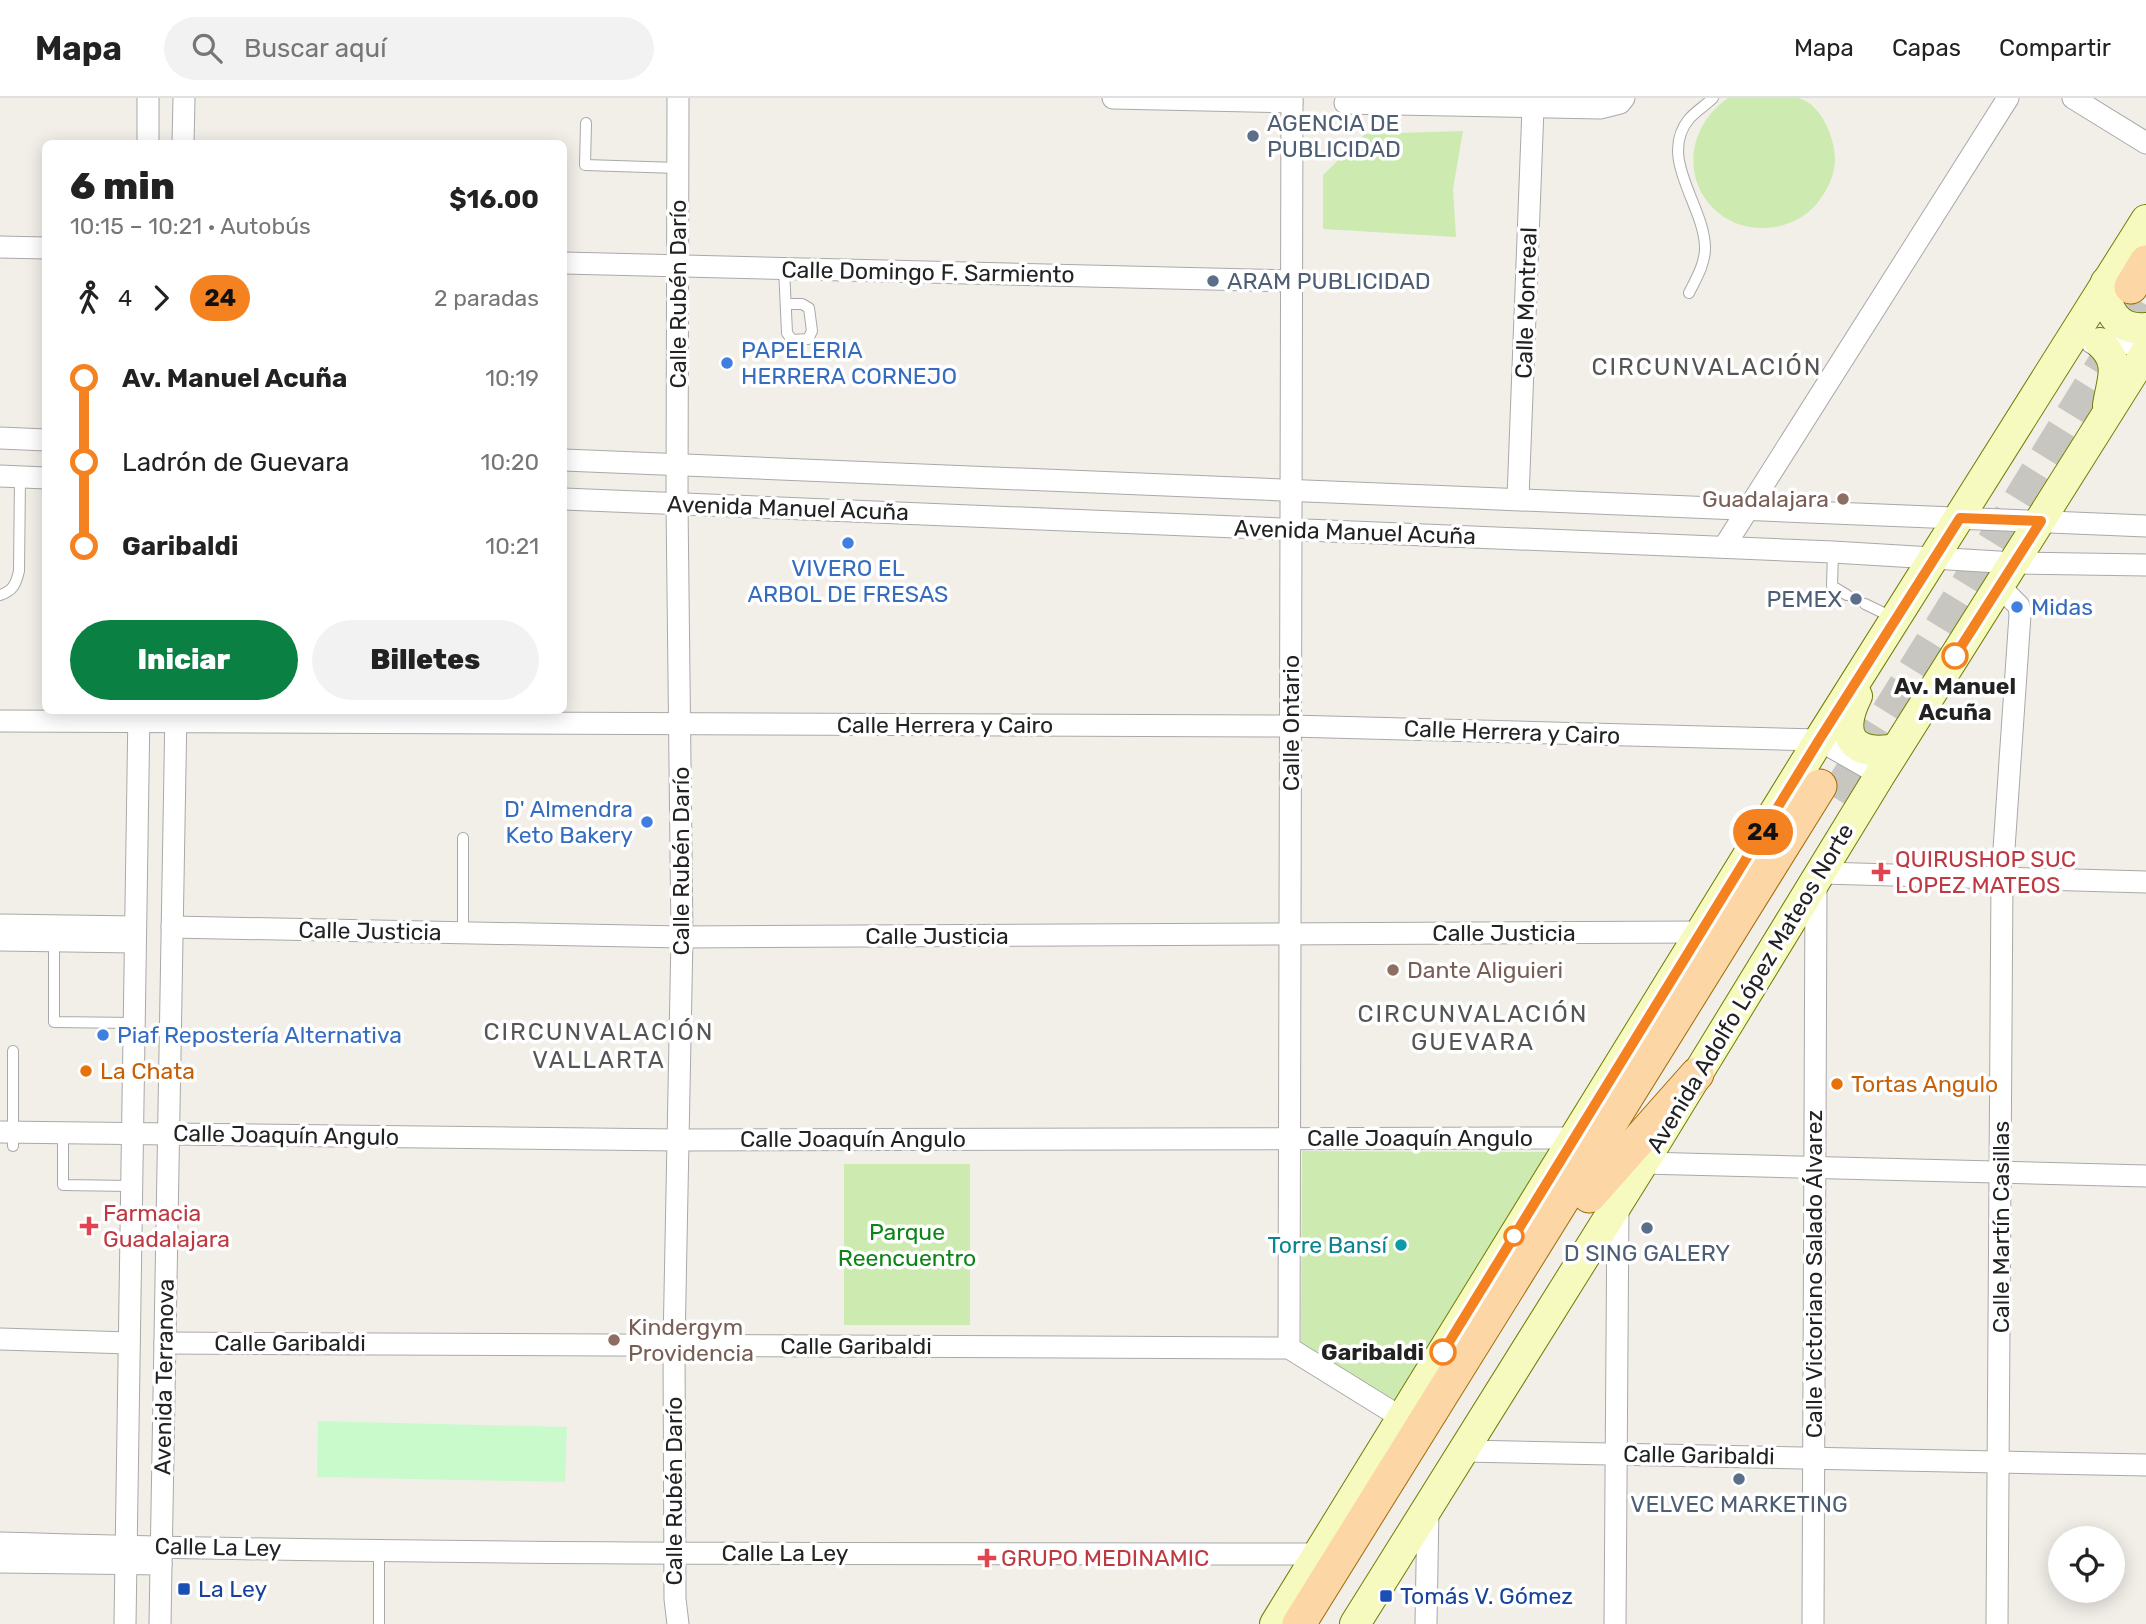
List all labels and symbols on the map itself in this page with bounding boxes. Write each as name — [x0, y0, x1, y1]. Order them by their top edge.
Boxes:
place label: AGENCIA DE PUBLICIDAD — [1267, 109, 1401, 163]
marker: AGENCIA DE PUBLICIDAD — [1245, 128, 1261, 144]
street label: Calle Rubén Darío — [664, 200, 692, 388]
street label: Calle Montreal — [1509, 227, 1543, 379]
street label: Calle Domingo F. Sarmiento — [781, 255, 1075, 289]
place label: ARAM PUBLICIDAD — [1227, 267, 1431, 295]
marker: ARAM PUBLICIDAD — [1205, 273, 1221, 289]
place label: PAPELERIA HERRERA CORNEJO — [741, 336, 957, 390]
district label: CIRCUNVALACIÓN — [1591, 353, 1823, 381]
marker: PAPELERIA HERRERA CORNEJO — [719, 355, 735, 371]
place label: Guadalajara — [1702, 485, 1829, 513]
street label: Avenida Manuel Acuña — [667, 490, 909, 526]
marker: Guadalajara — [1835, 491, 1851, 507]
street label: Avenida Manuel Acuña — [1234, 514, 1476, 550]
marker: VIVERO EL ARBOL DE FRESAS — [840, 535, 856, 551]
place label: VIVERO EL ARBOL DE FRESAS — [748, 554, 948, 608]
place label: PEMEX — [1767, 585, 1842, 613]
marker: PEMEX — [1848, 591, 1864, 607]
place label: Midas — [2031, 593, 2093, 621]
marker: Midas — [2009, 599, 2025, 615]
marker: Av. Manuel Acuña — [1942, 643, 1968, 669]
street label: Calle Ontario — [1277, 655, 1305, 791]
place label: Av. Manuel Acuña — [1894, 672, 2016, 726]
street label: Calle Herrera y Cairo — [837, 711, 1053, 739]
street label: Calle Herrera y Cairo — [1403, 714, 1621, 750]
street label: Calle Rubén Darío — [667, 767, 695, 955]
place label: D' Almendra Keto Bakery — [504, 795, 633, 849]
line badge: 24 — [1732, 809, 1795, 855]
marker: D' Almendra Keto Bakery — [639, 814, 655, 830]
street label: Avenida Adolfo López Mateos Norte — [1640, 818, 1860, 1158]
place label: QUIRUSHOP SUC LOPEZ MATEOS — [1895, 845, 2076, 899]
marker: QUIRUSHOP SUC LOPEZ MATEOS — [1873, 864, 1889, 880]
street label: Calle Justicia — [298, 916, 442, 946]
street label: Calle Justicia — [1432, 919, 1576, 947]
street label: Calle Justicia — [865, 922, 1009, 950]
place label: Dante Aliguieri — [1407, 956, 1563, 984]
marker: Dante Aliguieri — [1385, 962, 1401, 978]
district label: CIRCUNVALACIÓN GUEVARA — [1357, 1000, 1589, 1056]
district label: CIRCUNVALACIÓN VALLARTA — [483, 1018, 715, 1074]
place label: Piaf Repostería Alternativa — [117, 1021, 402, 1049]
marker: Piaf Repostería Alternativa — [95, 1027, 111, 1043]
place label: La Chata — [100, 1057, 195, 1085]
marker: La Chata — [78, 1063, 94, 1079]
place label: Tortas Angulo — [1851, 1070, 1998, 1098]
marker: Tortas Angulo — [1829, 1076, 1845, 1092]
street label: Calle Victoriano Salado Álvarez — [1800, 1110, 1828, 1438]
street label: Calle Joaquín Angulo — [173, 1119, 399, 1151]
street label: Calle Martín Casillas — [1987, 1121, 2015, 1333]
street label: Calle Joaquín Angulo — [1307, 1124, 1533, 1152]
street label: Calle Joaquín Angulo — [740, 1125, 966, 1153]
place label: Farmacia Guadalajara — [103, 1199, 230, 1253]
marker: Farmacia Guadalajara — [81, 1218, 97, 1234]
park label: Parque Reencuentro — [838, 1218, 976, 1272]
marker: D SING GALERY — [1639, 1220, 1655, 1236]
unlabelled marker — [1504, 1226, 1524, 1246]
place label: Torre Bansí — [1268, 1231, 1388, 1259]
marker: Torre Bansí — [1393, 1237, 1409, 1253]
place label: D SING GALERY — [1564, 1239, 1730, 1267]
street label: Avenida Terranova — [148, 1279, 180, 1475]
place label: Kindergym Providencia — [628, 1313, 754, 1367]
street label: Calle Garibaldi — [214, 1329, 366, 1357]
marker: Kindergym Providencia — [606, 1332, 622, 1348]
street label: Calle Garibaldi — [780, 1332, 932, 1360]
place label: Garibaldi — [1321, 1338, 1424, 1366]
marker: Garibaldi — [1430, 1339, 1456, 1365]
street label: Calle Rubén Darío — [660, 1397, 688, 1585]
street label: Calle Garibaldi — [1623, 1440, 1775, 1470]
marker: VELVEC MARKETING — [1731, 1471, 1747, 1487]
place label: VELVEC MARKETING — [1630, 1490, 1848, 1518]
street label: Calle La Ley — [154, 1532, 282, 1562]
street label: Calle La Ley — [722, 1539, 849, 1567]
place label: GRUPO MEDINAMIC — [1001, 1544, 1209, 1572]
marker: GRUPO MEDINAMIC — [979, 1550, 995, 1566]
place label: La Ley — [198, 1575, 267, 1603]
marker: La Ley — [176, 1581, 192, 1597]
place label: Tomás V. Gómez — [1400, 1582, 1573, 1610]
marker: Tomás V. Gómez — [1378, 1588, 1394, 1604]

